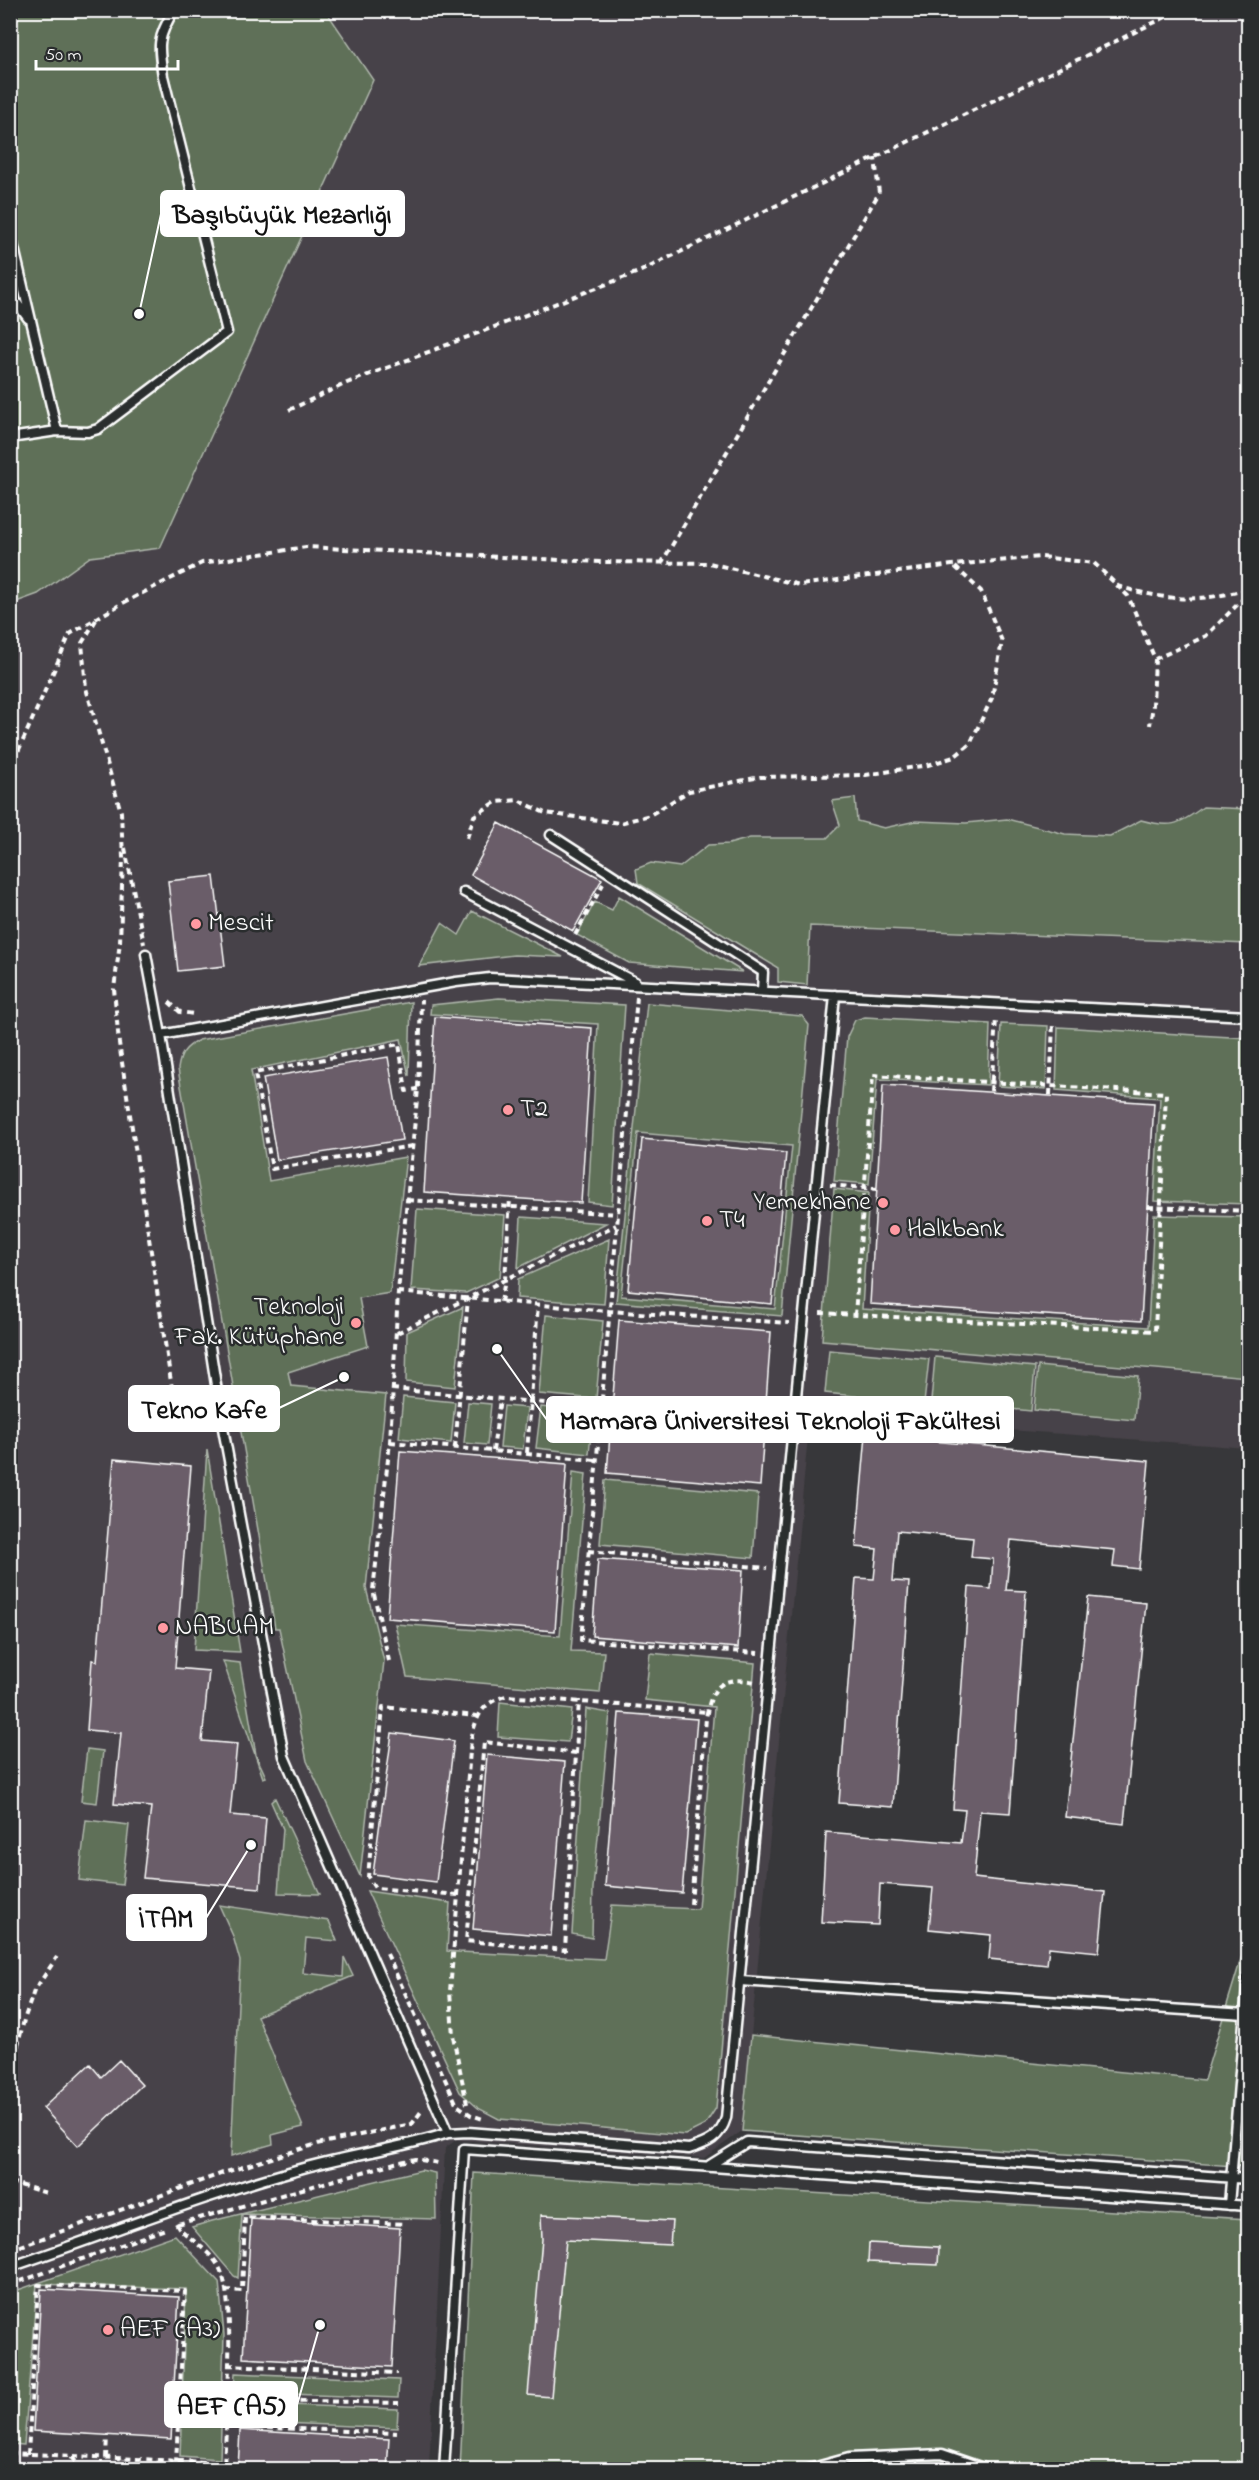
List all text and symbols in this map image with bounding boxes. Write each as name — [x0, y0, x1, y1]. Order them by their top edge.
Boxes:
scale bar — [36, 33, 178, 71]
text: 50 m — [45, 43, 82, 69]
callout: Başıbüyük Mezarlığı — [161, 191, 404, 236]
text: Başıbüyük Mezarlığı — [170, 197, 392, 237]
place label: Mescit — [208, 905, 274, 943]
marker: Mescit — [189, 917, 203, 931]
place label: T2 — [520, 1091, 548, 1129]
marker: T2 — [501, 1103, 515, 1117]
place label: Yemekhane — [753, 1184, 871, 1222]
marker: Yemekhane — [876, 1196, 890, 1210]
place label: T4 — [719, 1202, 745, 1240]
place label: Halkbank — [907, 1211, 1004, 1249]
marker: T4 — [700, 1214, 714, 1228]
marker: Halkbank — [888, 1223, 902, 1237]
place label: Teknoloji Fak. Kütüphane — [174, 1289, 344, 1357]
marker: Teknoloji Fak. Kütüphane — [349, 1316, 363, 1330]
callout: Tekno Kafe — [129, 1386, 279, 1431]
text: Tekno Kafe — [141, 1392, 268, 1431]
callout: Marmara Üniversitesi Teknoloji Fakültesi — [547, 1397, 1013, 1442]
text: Marmara Üniversitesi Teknoloji Fakültesi — [559, 1403, 1001, 1442]
place label: NABUAM — [175, 1609, 274, 1647]
marker: NABUAM — [156, 1621, 170, 1635]
callout: İTAM — [127, 1895, 206, 1940]
text: İTAM — [139, 1901, 193, 1940]
place label: AEF (A3) — [120, 2311, 221, 2349]
marker: AEF (A3) — [101, 2323, 115, 2337]
callout: AEF (A5) — [165, 2382, 297, 2427]
text: AEF (A5) — [177, 2388, 285, 2427]

